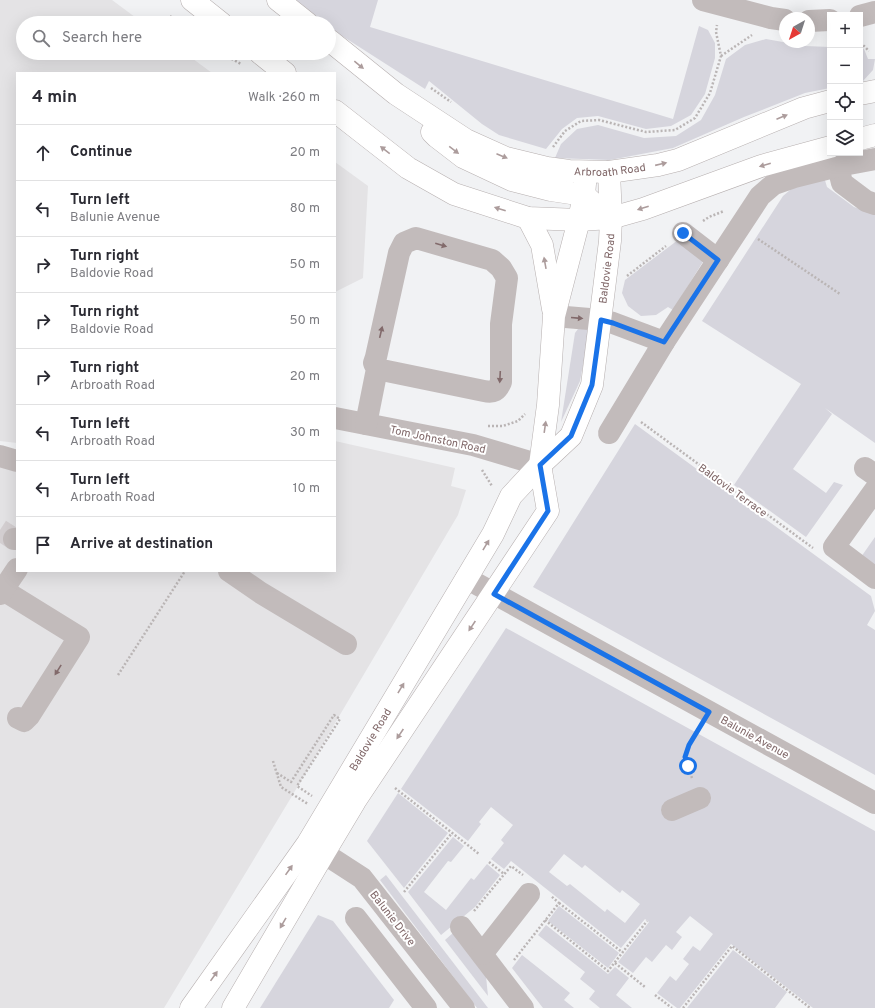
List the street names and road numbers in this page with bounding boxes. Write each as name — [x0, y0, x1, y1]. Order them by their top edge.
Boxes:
street label: Arbroath Road — [574, 161, 647, 180]
street label: Baldovie Road — [596, 233, 618, 305]
street label: Tom Johnston Road — [389, 423, 487, 457]
street label: Baldovie Terrace — [695, 461, 770, 521]
street label: Baldovie Road — [347, 706, 395, 774]
street label: Balunie Avenue — [718, 713, 791, 762]
street label: Balunie Drive — [366, 888, 418, 949]

